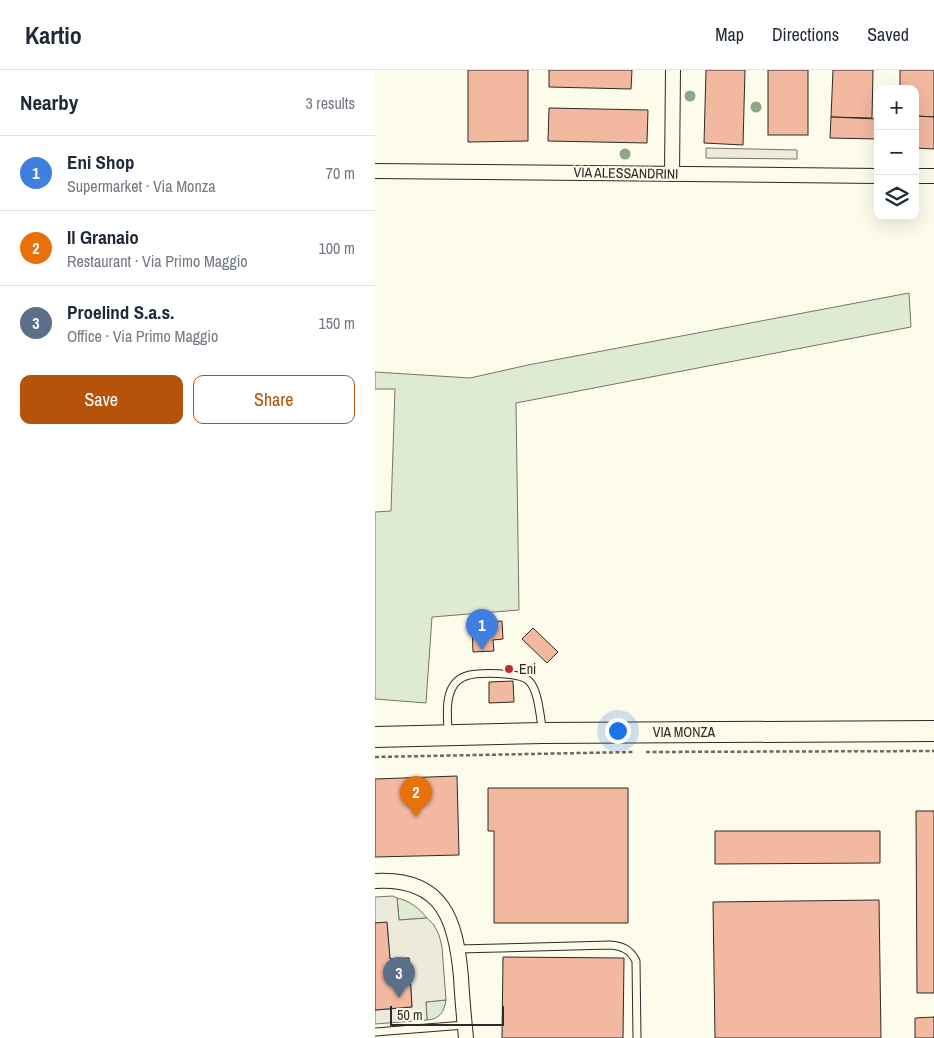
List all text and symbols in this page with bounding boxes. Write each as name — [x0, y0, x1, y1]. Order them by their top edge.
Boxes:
text: Kartio — [25, 19, 82, 51]
text: Map — [715, 22, 744, 47]
text: Directions — [772, 22, 839, 47]
text: Saved — [867, 22, 909, 47]
map controls — [874, 85, 919, 220]
button: + — [874, 85, 919, 130]
text: Nearby — [20, 88, 78, 117]
text: 3 results — [305, 92, 355, 114]
button: − — [874, 130, 919, 175]
text: Eni Shop — [67, 149, 135, 175]
text: 1 — [32, 162, 40, 184]
text: 70 m — [326, 162, 355, 184]
street label: VIA ALESSANDRINI — [574, 163, 678, 183]
text: Supermarket · Via Monza — [67, 175, 216, 197]
button: layers — [874, 175, 919, 220]
text: Il Granaio — [67, 224, 139, 250]
text: 2 — [32, 237, 40, 259]
text: 100 m — [319, 237, 355, 259]
text: Restaurant · Via Primo Maggio — [67, 250, 248, 272]
text: Proelind S.a.s. — [67, 299, 174, 325]
text: 3 — [32, 312, 40, 334]
text: 150 m — [319, 312, 355, 334]
text: Office · Via Primo Maggio — [67, 325, 218, 347]
button: Save — [20, 375, 183, 424]
button: Share — [193, 375, 355, 424]
pin: 1 — [466, 609, 498, 650]
place label: Eni — [519, 660, 536, 678]
marker: Eni — [503, 663, 515, 675]
your location — [605, 718, 631, 744]
street label: VIA MONZA — [653, 723, 716, 741]
pin: 2 — [400, 776, 432, 817]
pin: 3 — [383, 957, 415, 998]
scale bar — [390, 1003, 504, 1026]
text: 50 m — [397, 1006, 423, 1024]

